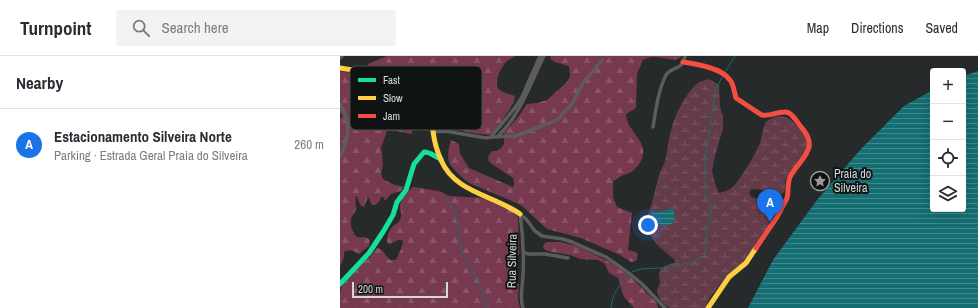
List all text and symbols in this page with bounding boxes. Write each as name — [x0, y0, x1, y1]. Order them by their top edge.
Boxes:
search box — [116, 10, 396, 46]
text: Turnpoint — [20, 15, 92, 41]
icon: search — [130, 17, 152, 39]
text: Search here — [162, 17, 229, 38]
text: Map — [807, 19, 829, 37]
text: Directions — [851, 19, 903, 37]
text: Saved — [925, 19, 958, 37]
legend — [350, 66, 482, 130]
map controls — [930, 68, 966, 212]
button: + — [930, 68, 966, 104]
text: Nearby — [16, 71, 63, 94]
text: Fast — [383, 73, 401, 87]
text: Slow — [383, 91, 403, 105]
button: − — [930, 104, 966, 140]
text: Jam — [383, 109, 400, 123]
text: Estacionamento Silveira Norte — [54, 126, 232, 147]
text: A — [25, 136, 33, 153]
text: 260 m — [294, 136, 324, 153]
button: locate — [930, 140, 966, 176]
text: Parking · Estrada Geral Praia do Silveira — [54, 147, 248, 164]
place label: Praia do Silveira — [834, 166, 871, 196]
place icon: Praia do Silveira — [809, 170, 831, 192]
button: layers — [930, 176, 966, 212]
pin: A — [757, 189, 783, 222]
your location — [638, 215, 658, 235]
street label: Rua Silveira — [504, 233, 520, 288]
scale bar — [352, 280, 448, 299]
text: 200 m — [358, 282, 383, 296]

